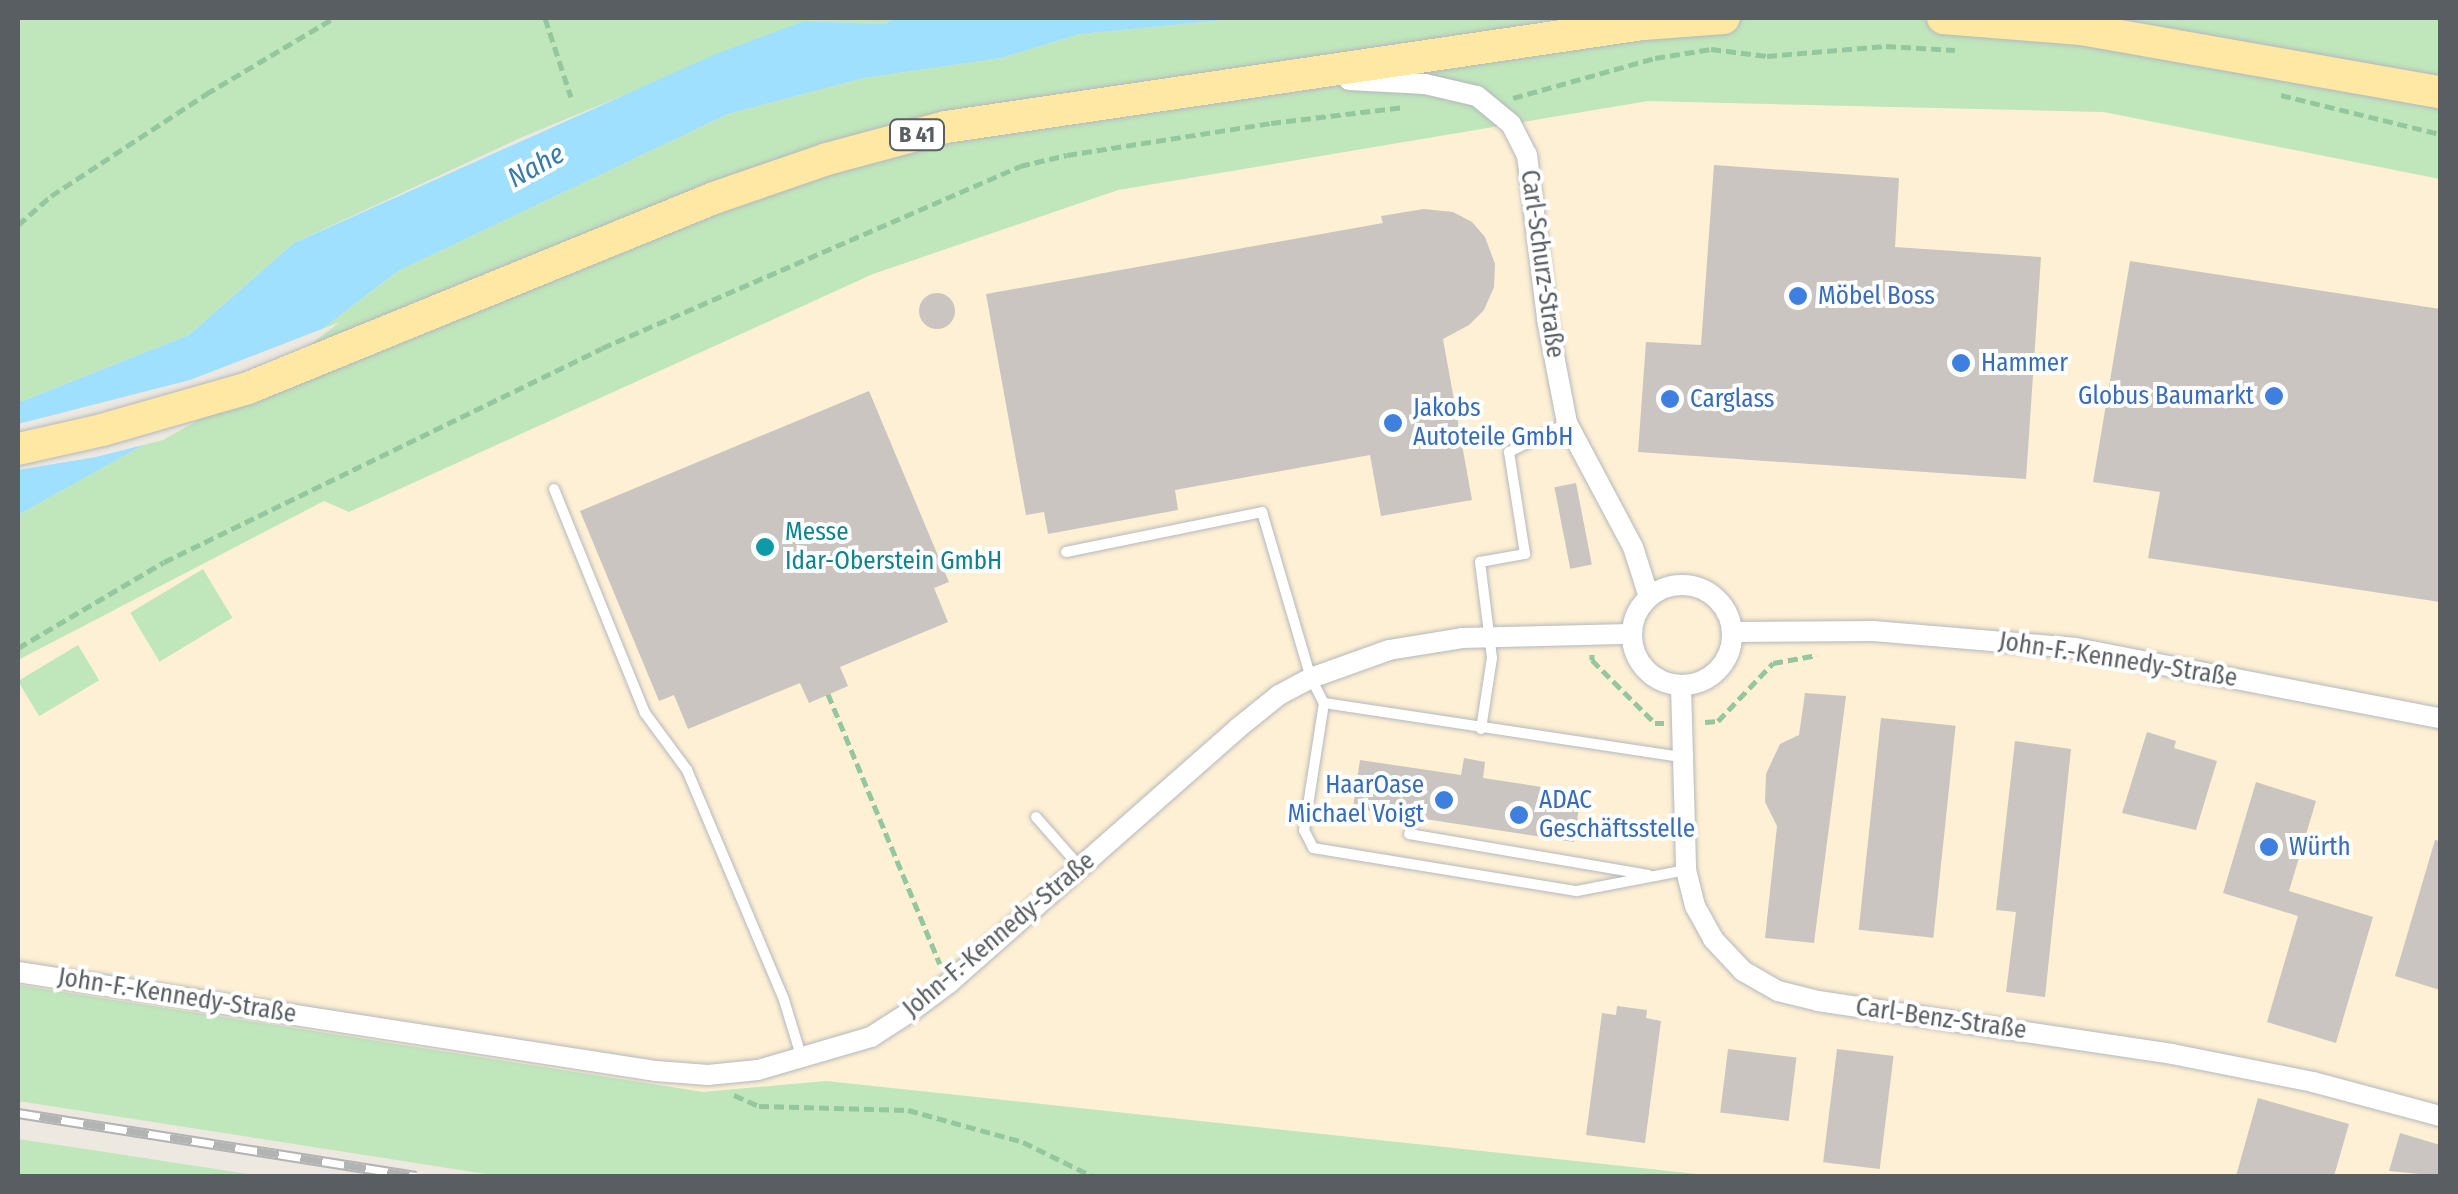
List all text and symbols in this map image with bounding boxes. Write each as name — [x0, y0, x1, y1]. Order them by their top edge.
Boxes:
road number: B 41 — [887, 118, 947, 152]
water label: Nahe — [502, 137, 570, 195]
street label: Carl-Schurz-Straße — [1514, 168, 1570, 360]
place label: Möbel Boss — [1818, 281, 1935, 311]
marker: Möbel Boss — [1787, 285, 1809, 307]
place label: Hammer — [1981, 348, 2068, 378]
marker: Hammer — [1950, 352, 1972, 374]
place label: Globus Baumarkt — [2078, 381, 2254, 411]
place label: Carglass — [1690, 384, 1774, 414]
marker: Globus Baumarkt — [2263, 385, 2285, 407]
marker: Carglass — [1659, 388, 1681, 410]
place label: Jakobs Autoteile GmbH — [1413, 394, 1573, 453]
marker: Jakobs Autoteile GmbH — [1382, 412, 1404, 434]
place label: Messe Idar-Oberstein GmbH — [785, 518, 1002, 577]
marker: Messe Idar-Oberstein GmbH — [754, 536, 776, 558]
street label: John-F.-Kennedy-Straße — [1997, 626, 2239, 694]
place label: HaarOase Michael Voigt — [1288, 771, 1424, 830]
place label: ADAC Geschäftsstelle — [1539, 786, 1695, 845]
marker: HaarOase Michael Voigt — [1433, 789, 1455, 811]
marker: ADAC Geschäftsstelle — [1508, 804, 1530, 826]
place label: Würth — [2289, 832, 2351, 862]
marker: Würth — [2258, 836, 2280, 858]
street label: John-F.-Kennedy-Straße — [897, 846, 1101, 1024]
street label: John-F.-Kennedy-Straße — [56, 962, 298, 1030]
street label: Carl-Benz-Straße — [1854, 992, 2028, 1046]

